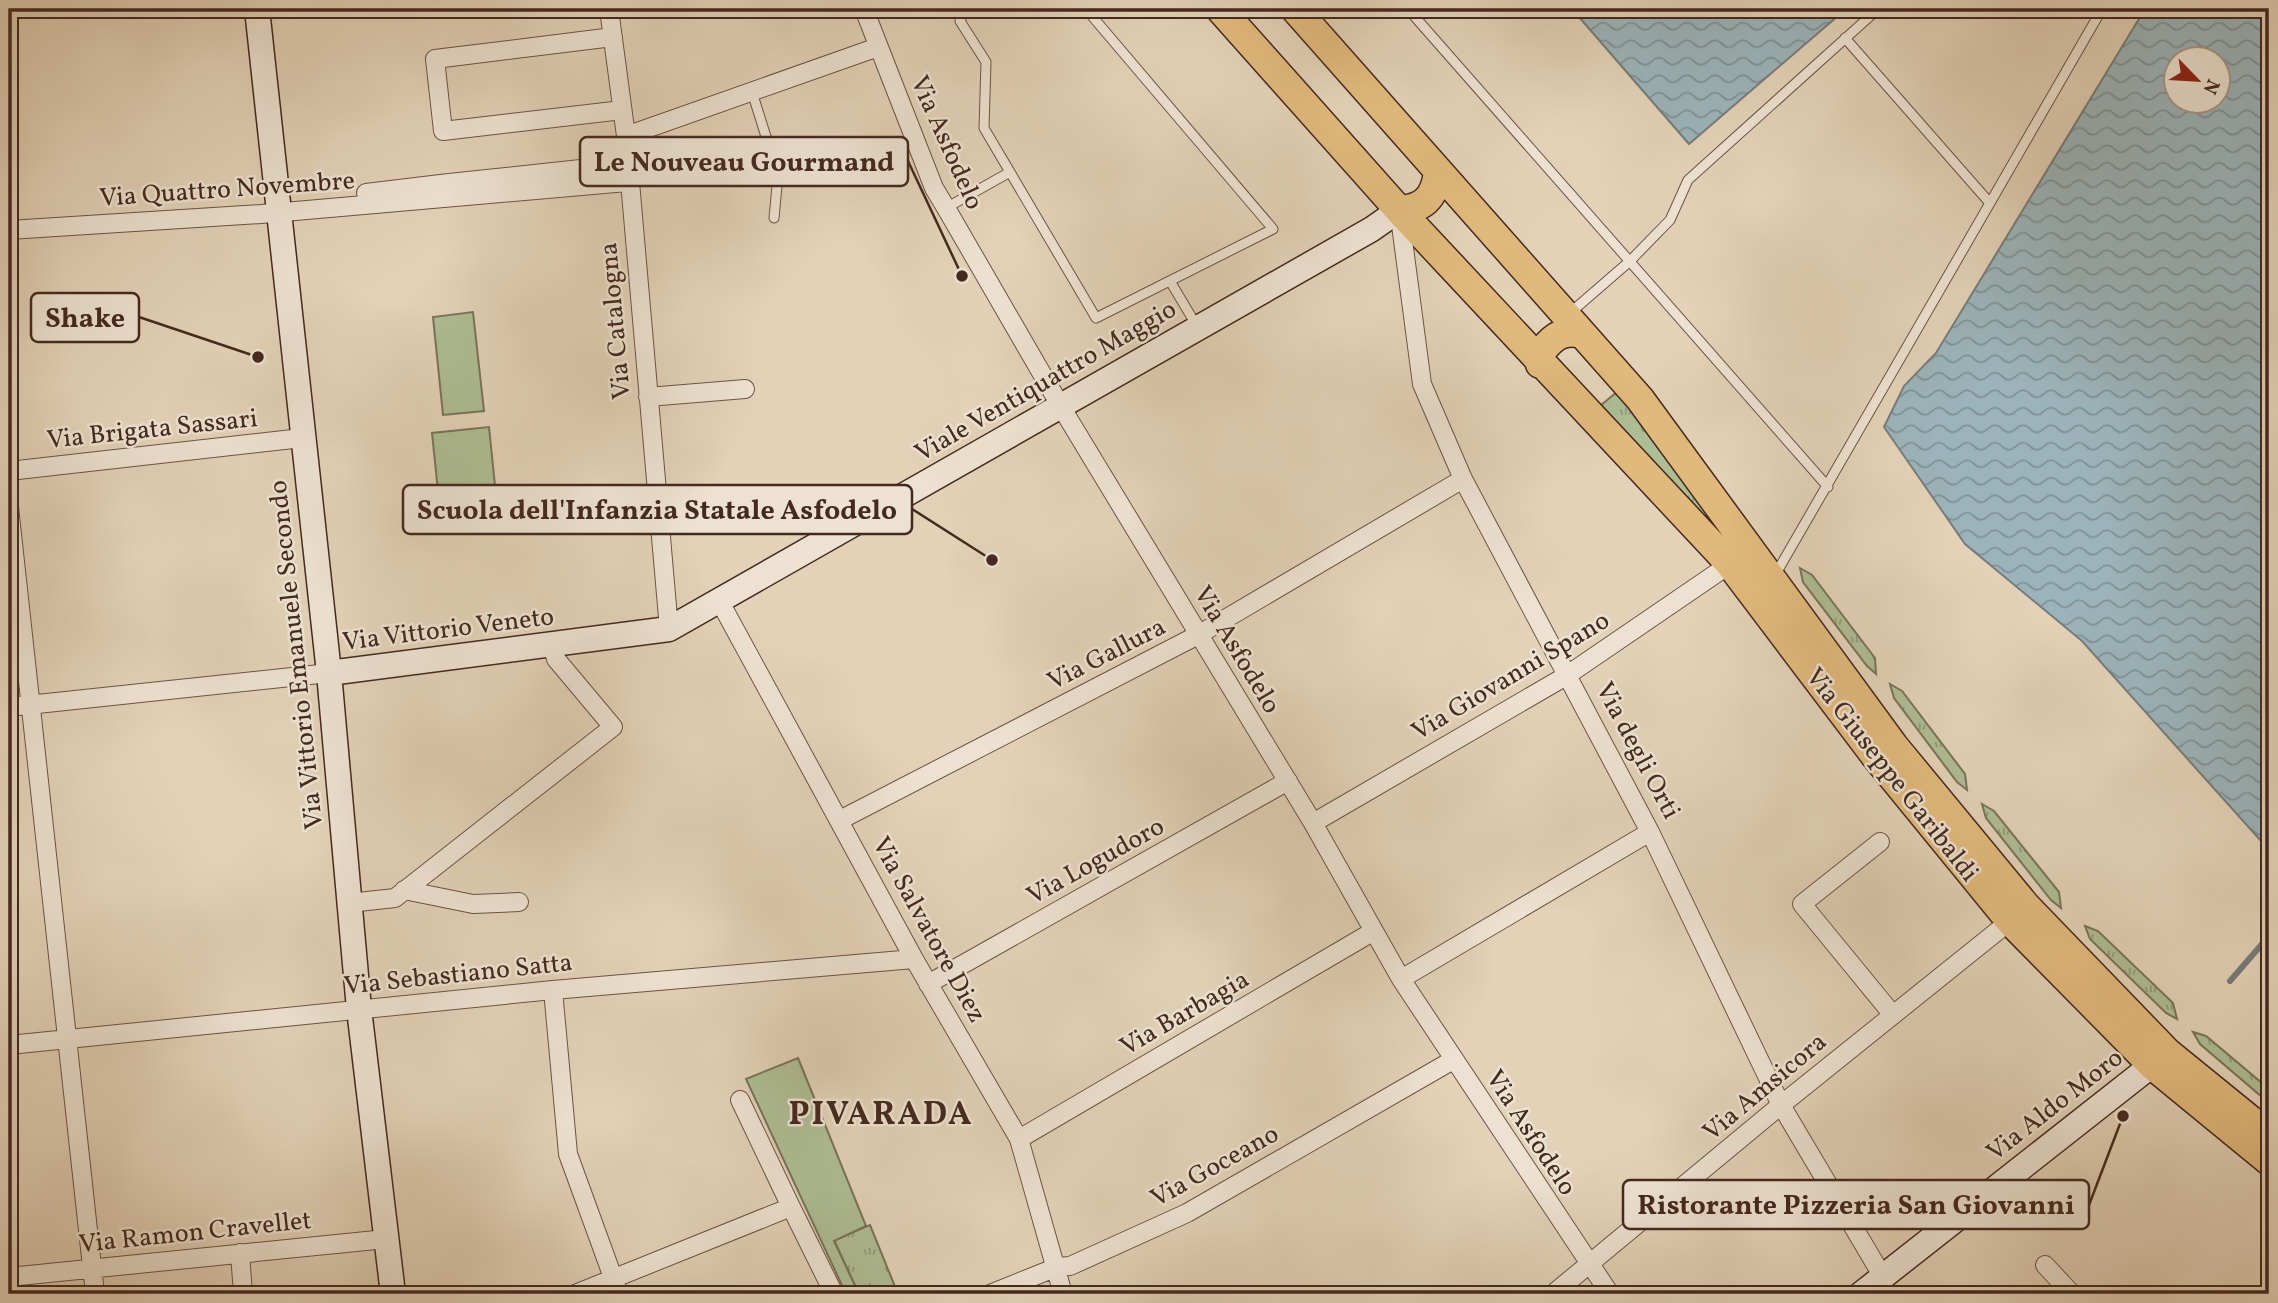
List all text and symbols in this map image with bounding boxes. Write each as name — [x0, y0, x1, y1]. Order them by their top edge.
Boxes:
north arrow — [2162, 46, 2232, 116]
street label: Via Asfodelo — [901, 70, 992, 216]
text: N — [2196, 75, 2225, 98]
callout: Le Nouveau Gourmand — [580, 137, 908, 186]
text: Le Nouveau Gourmand — [594, 144, 894, 183]
street label: Via Quattro Novembre — [98, 163, 356, 217]
street label: Via Catalogna — [591, 241, 641, 401]
street label: Viale Ventiquattro Maggio — [909, 292, 1183, 472]
callout: Shake — [31, 293, 139, 342]
text: Shake — [45, 300, 125, 339]
street label: Via Brigata Sassari — [45, 401, 259, 459]
street label: Via Vittorio Emanuele Secondo — [261, 478, 333, 831]
callout: Scuola dell'Infanzia Statale Asfodelo — [403, 485, 912, 534]
text: Scuola dell'Infanzia Statale Asfodelo — [417, 492, 897, 531]
street label: Via Asfodelo — [1184, 579, 1289, 721]
street label: Via Vittorio Veneto — [340, 599, 556, 661]
street label: Via Giovanni Spano — [1405, 603, 1617, 750]
street label: Via Gallura — [1041, 610, 1172, 700]
street label: Via Giuseppe Garibaldi — [1796, 661, 1987, 890]
street label: Via degli Orti — [1586, 676, 1688, 826]
street label: Via Logudoro — [1021, 809, 1171, 914]
street label: Via Salvatore Diez — [862, 831, 994, 1029]
street label: Via Sebastiano Satta — [342, 945, 574, 1005]
street label: Via Barbagia — [1114, 962, 1256, 1065]
street label: Via Amsicora — [1695, 1025, 1835, 1150]
street label: Via Aldo Moro — [1979, 1041, 2131, 1170]
street label: Via Asfodelo — [1476, 1063, 1584, 1203]
district label: PIVARADA — [788, 1093, 974, 1139]
street label: Via Goceano — [1144, 1117, 1286, 1217]
callout: Ristorante Pizzeria San Giovanni — [1623, 1180, 2089, 1229]
text: Ristorante Pizzeria San Giovanni — [1637, 1187, 2075, 1226]
street label: Via Ramon Cravellet — [77, 1203, 313, 1263]

